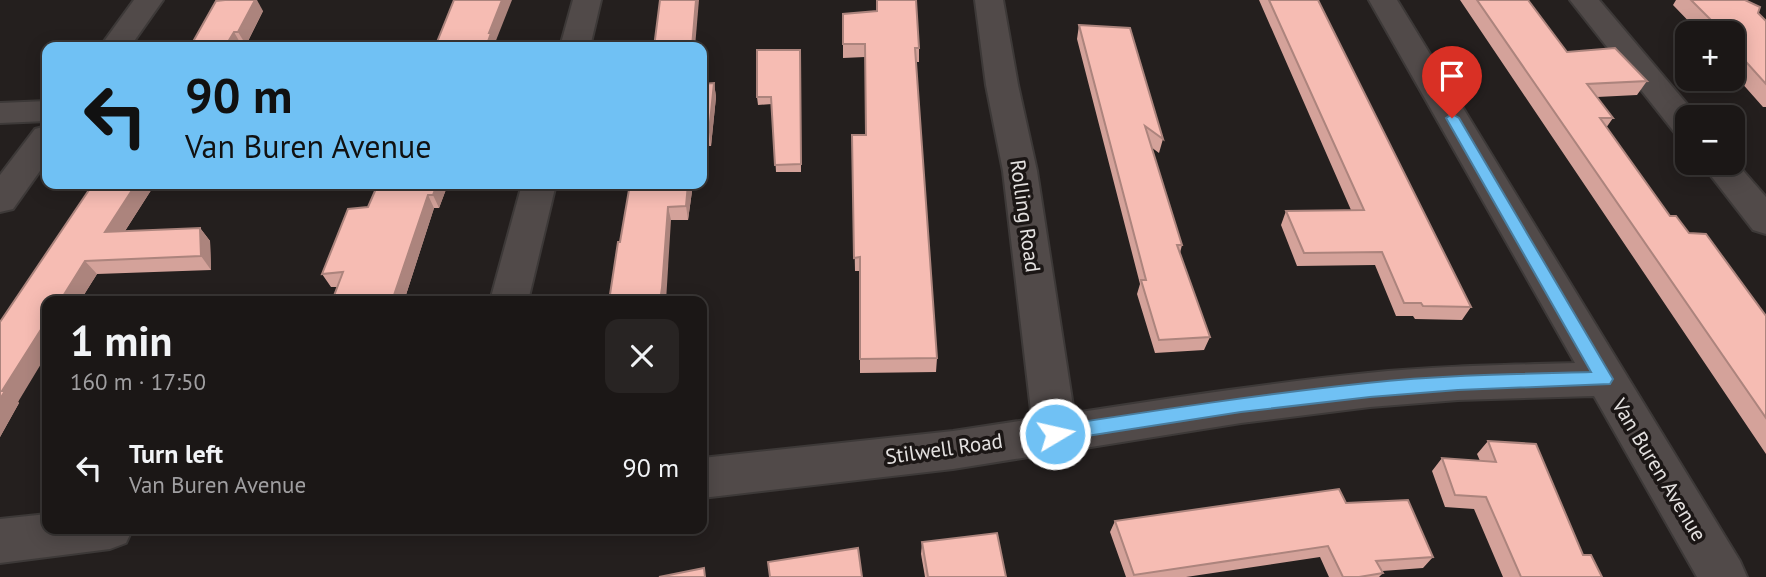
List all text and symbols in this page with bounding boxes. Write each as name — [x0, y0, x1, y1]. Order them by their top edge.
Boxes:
map controls — [1675, 21, 1745, 175]
button: + — [1675, 21, 1745, 91]
pin — [1422, 46, 1482, 118]
icon: arrive — [1433, 57, 1471, 95]
text: 90 m — [185, 63, 292, 127]
icon: left — [70, 70, 161, 161]
button: − — [1675, 105, 1745, 175]
text: Van Buren Avenue — [185, 125, 432, 167]
street label: Rolling Road — [1004, 158, 1047, 274]
text: 1 min — [70, 313, 172, 368]
button: close — [605, 319, 679, 393]
text: 160 m · 17:50 — [70, 367, 206, 396]
street label: Van Buren Avenue — [1606, 393, 1713, 546]
position arrow — [1018, 397, 1092, 471]
street label: Stilwell Road — [884, 427, 1004, 470]
text: Turn left — [129, 437, 223, 470]
icon: left — [70, 449, 108, 487]
text: 90 m — [623, 451, 679, 484]
text: Van Buren Avenue — [129, 470, 306, 499]

